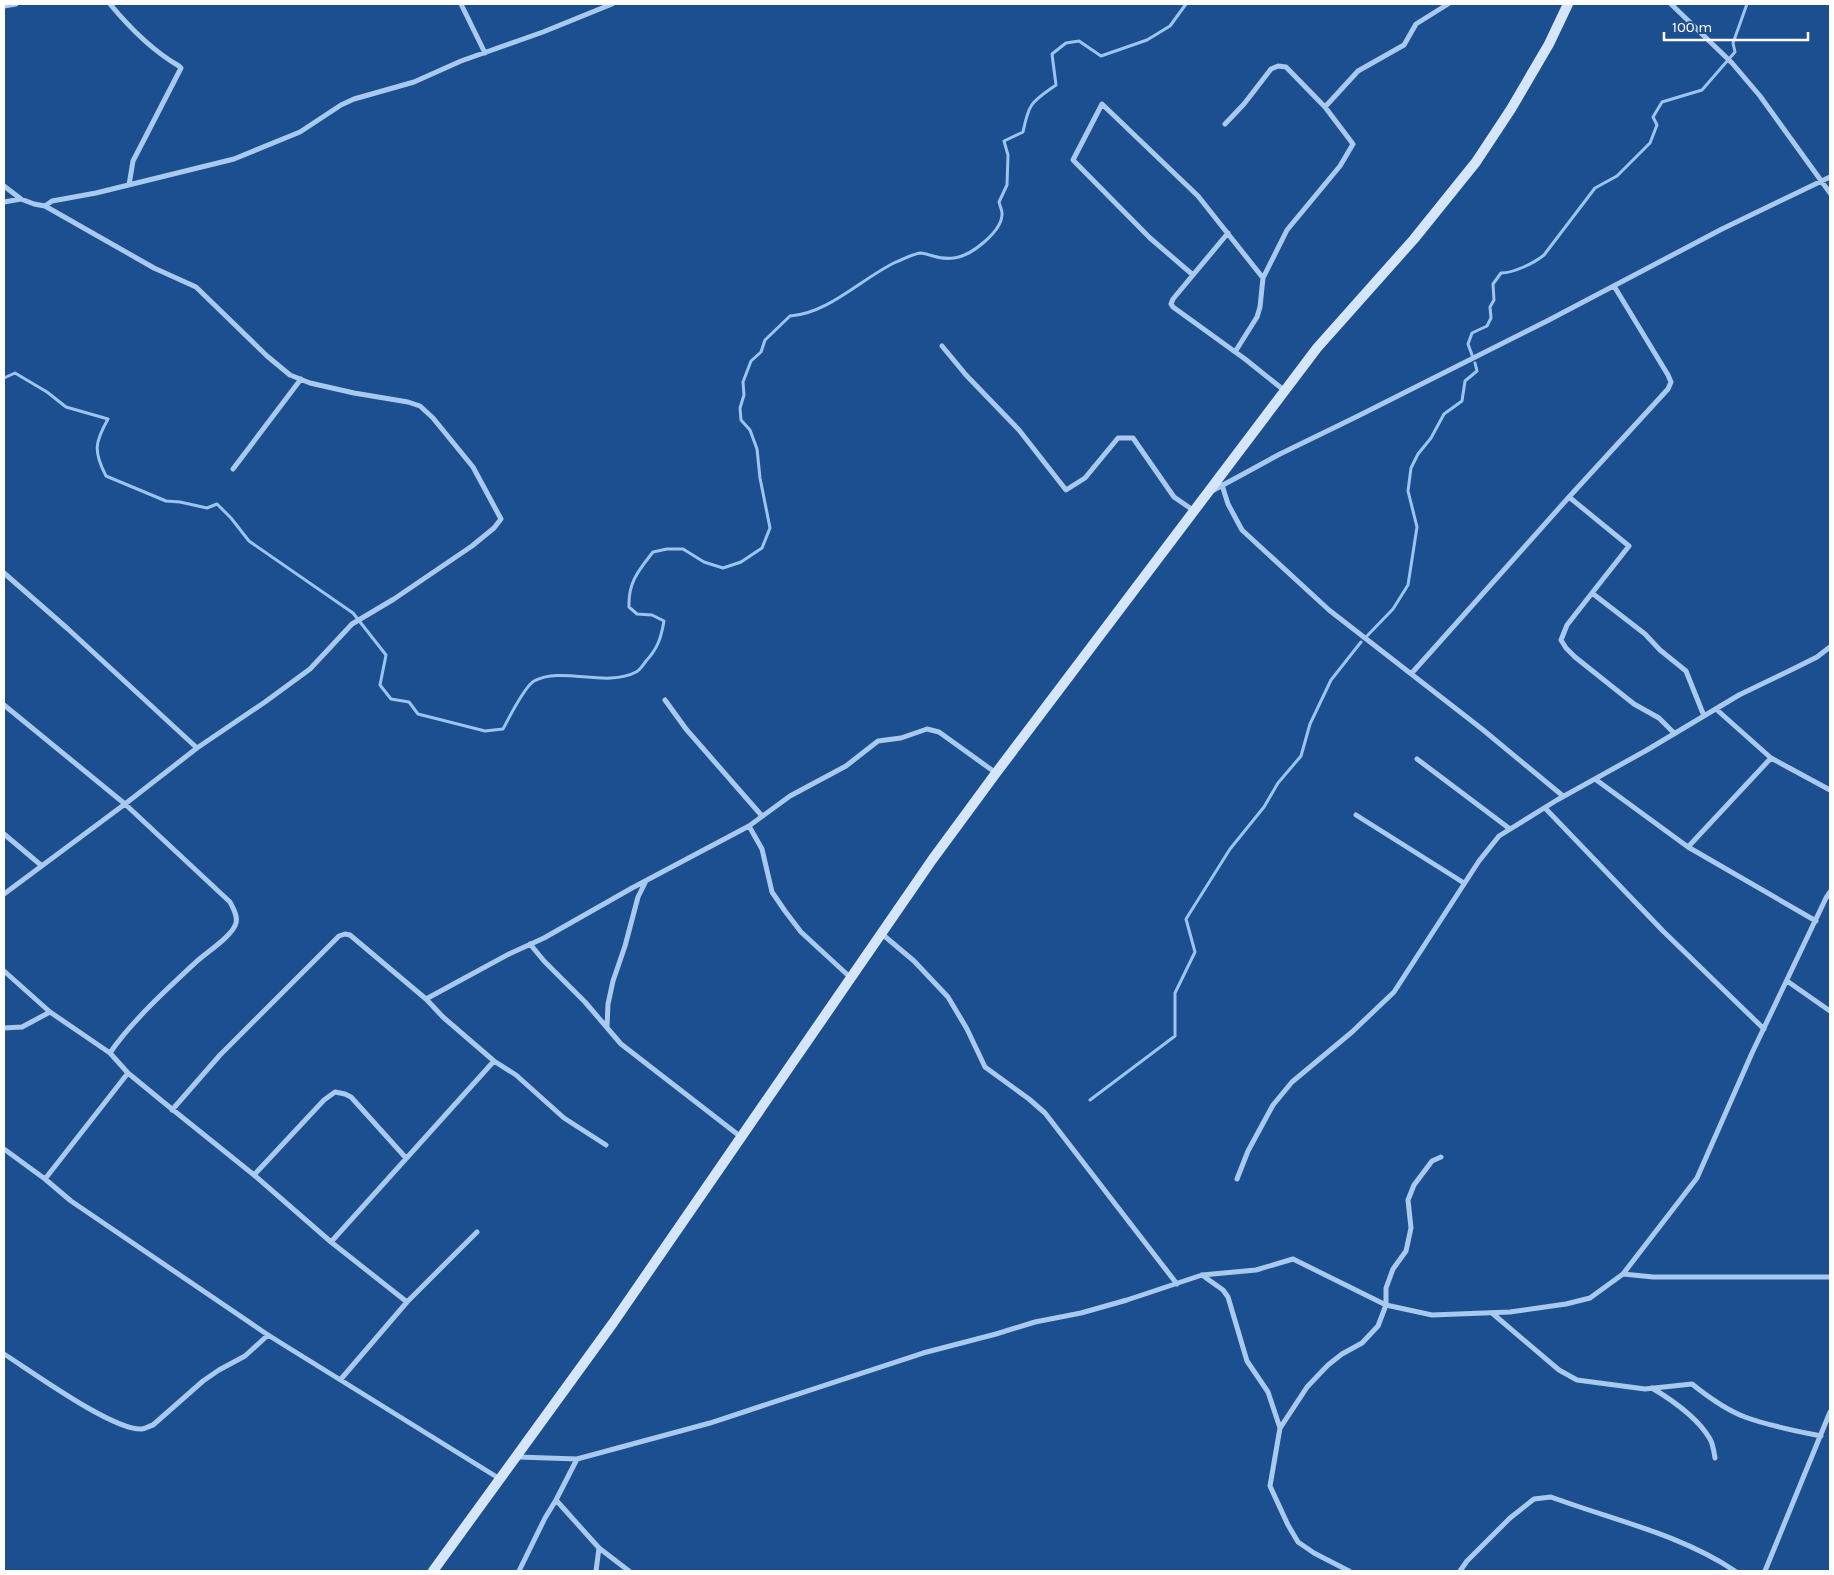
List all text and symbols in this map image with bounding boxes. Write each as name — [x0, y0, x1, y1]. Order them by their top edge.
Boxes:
scale bar — [1664, 10, 1808, 42]
text: 100 m — [1672, 18, 1712, 36]

